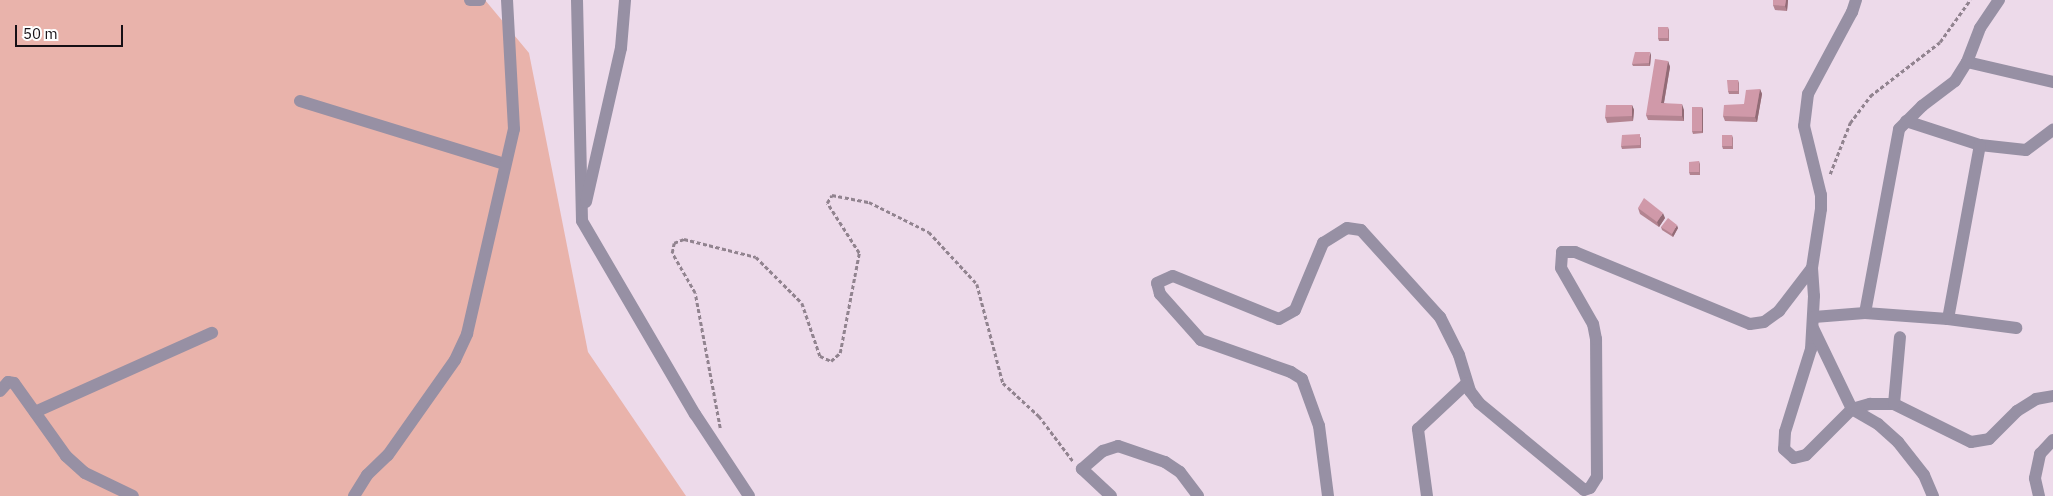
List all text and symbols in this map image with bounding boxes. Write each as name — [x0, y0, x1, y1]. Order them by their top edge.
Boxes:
scale bar — [18, 15, 125, 47]
text: 50 m — [23, 24, 58, 43]

